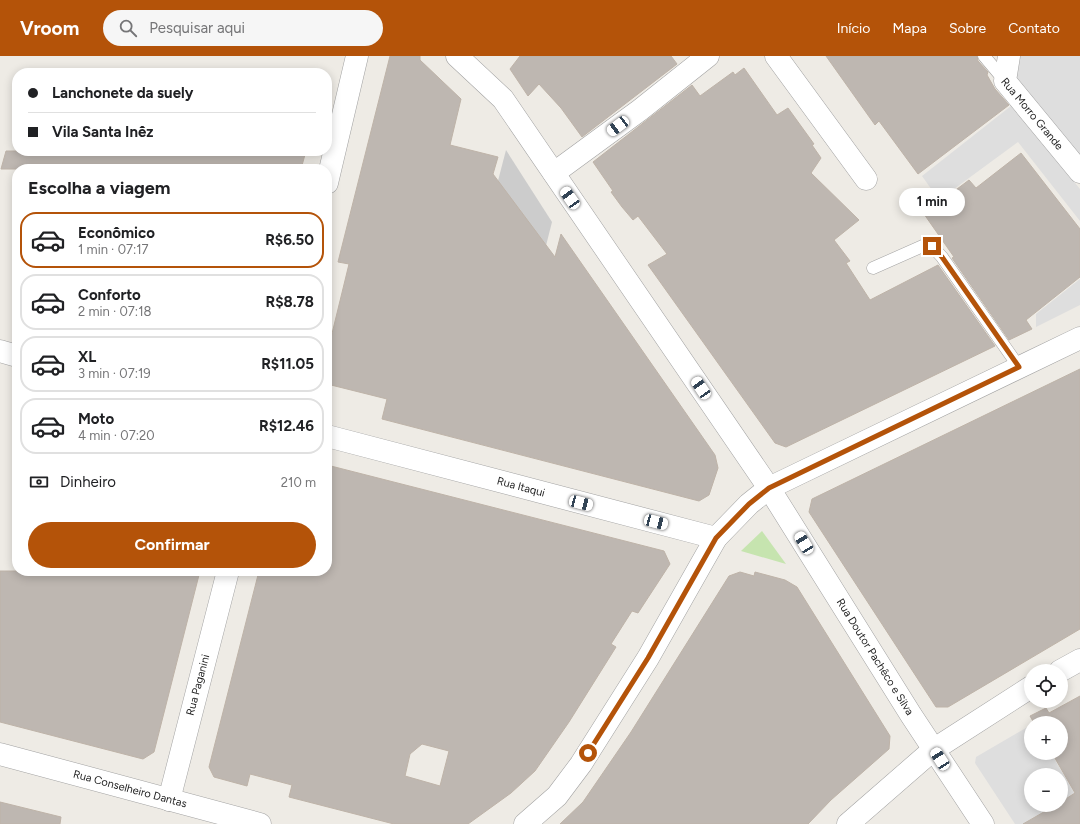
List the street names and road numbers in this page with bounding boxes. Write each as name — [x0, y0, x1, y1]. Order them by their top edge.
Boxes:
street label: Rua Morro Grande — [998, 75, 1066, 153]
street label: Rua Itaqui — [496, 474, 546, 500]
street label: Rua Doutor Pachêco e Silva — [834, 596, 916, 718]
street label: Rua Paganini — [184, 653, 212, 717]
street label: Rua Conselheiro Dantas — [72, 768, 188, 810]

